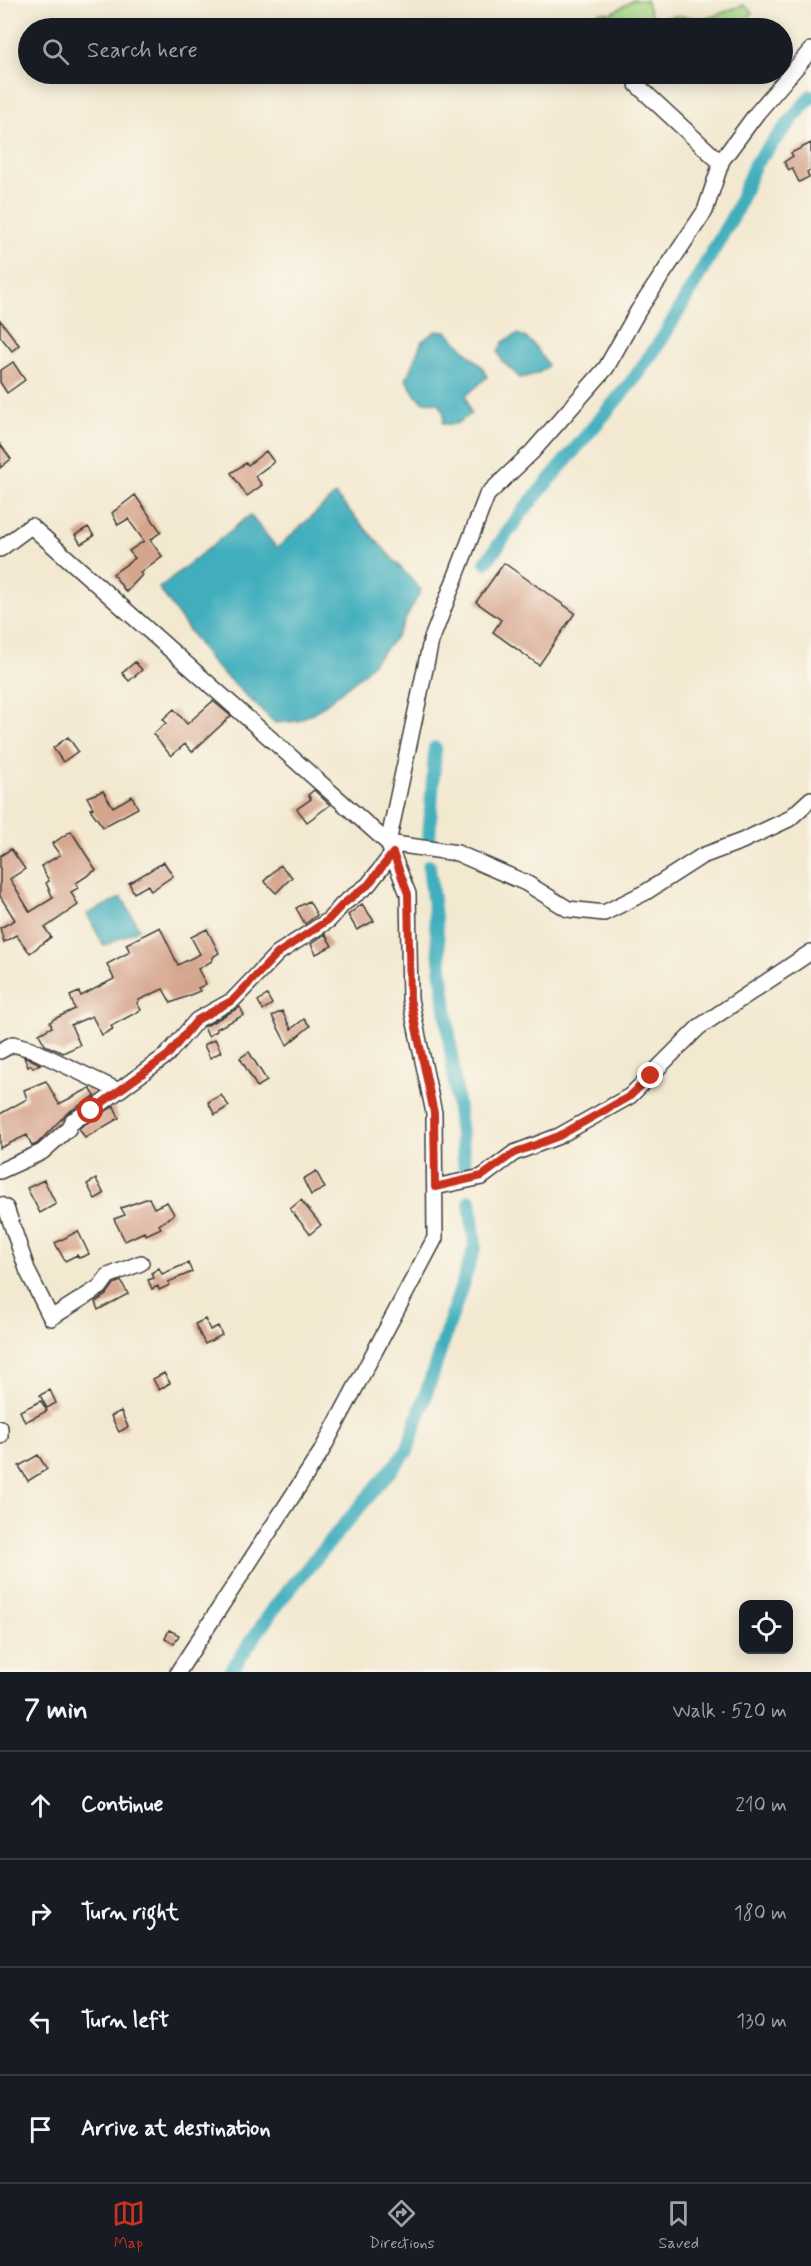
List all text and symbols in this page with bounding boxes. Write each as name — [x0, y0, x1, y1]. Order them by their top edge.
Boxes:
search box — [18, 18, 793, 84]
icon: search — [39, 35, 72, 68]
text: Search here — [87, 37, 198, 65]
route end — [637, 1062, 663, 1088]
route start — [77, 1097, 103, 1123]
map controls — [739, 1600, 793, 1654]
button: locate — [739, 1600, 793, 1654]
text: 7 min — [24, 1694, 88, 1728]
text: Walk · 520 m — [673, 1698, 787, 1725]
icon: ahead — [24, 1789, 57, 1822]
text: Continue — [81, 1791, 163, 1819]
text: 210 m — [735, 1792, 787, 1819]
icon: right — [24, 1897, 57, 1930]
text: Turn right — [81, 1899, 179, 1927]
text: 180 m — [734, 1900, 787, 1927]
icon: left — [24, 2005, 57, 2038]
text: Turn left — [81, 2007, 169, 2035]
text: 130 m — [736, 2008, 787, 2035]
icon: arrive — [24, 2113, 57, 2146]
text: Arrive at destination — [81, 2115, 271, 2143]
tab: Map — [112, 2197, 145, 2254]
tab: Directions — [369, 2197, 435, 2254]
tab: Saved — [659, 2197, 699, 2254]

